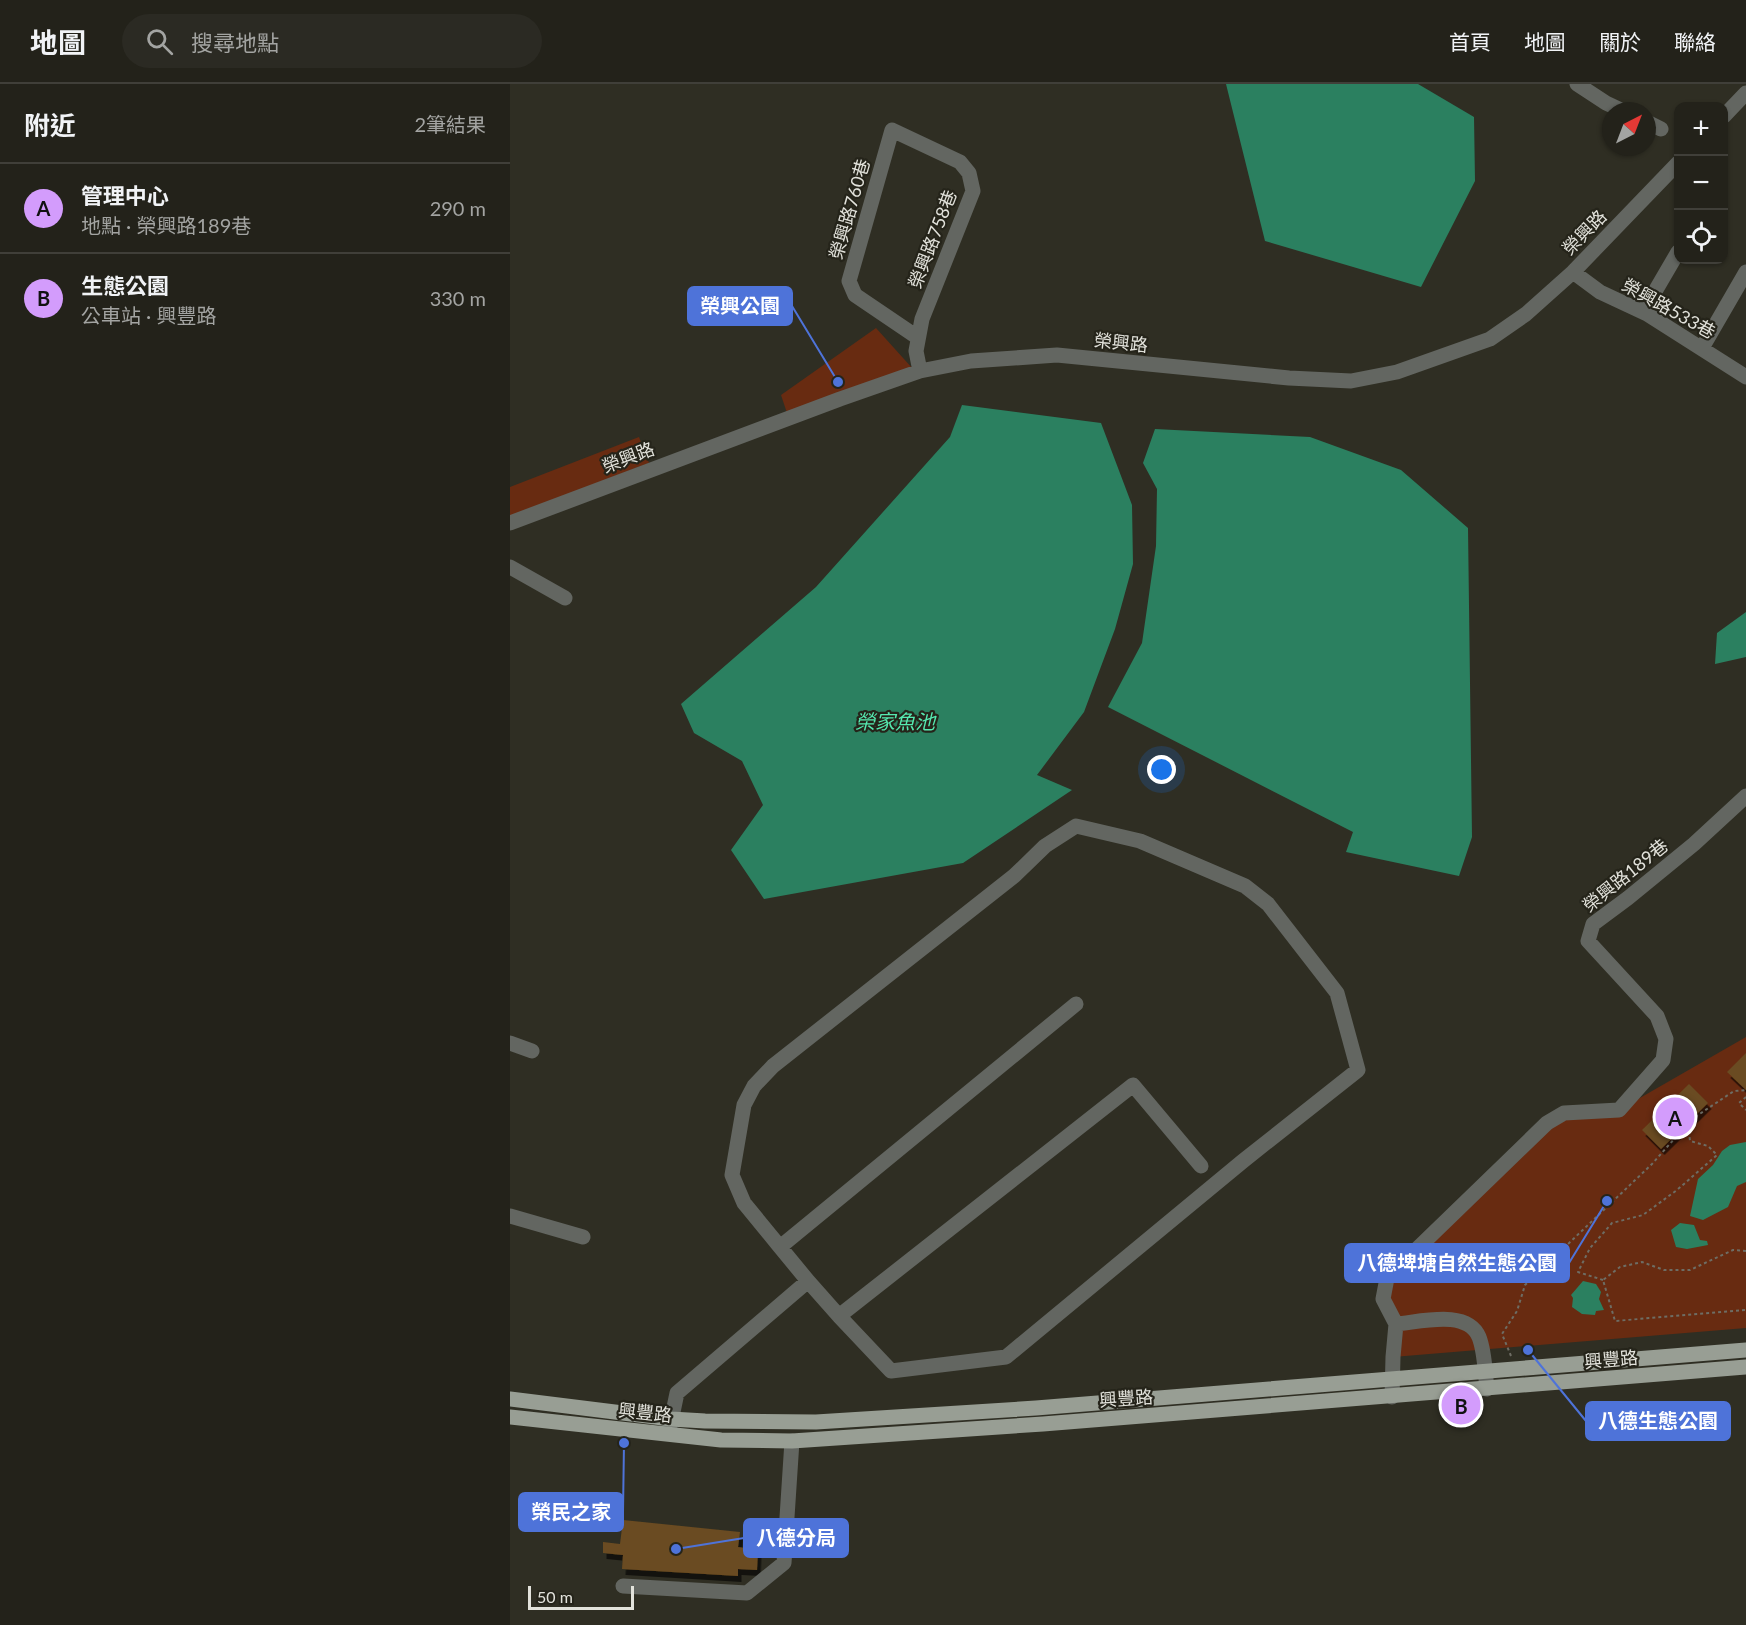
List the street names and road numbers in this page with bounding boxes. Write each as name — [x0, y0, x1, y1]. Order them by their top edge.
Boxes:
street label: 榮興路760巷 — [824, 156, 874, 262]
street label: 榮興路758巷 — [903, 187, 961, 291]
street label: 榮興路 — [1557, 205, 1611, 259]
street label: 榮興路533巷 — [1618, 273, 1720, 343]
street label: 榮興路 — [1093, 328, 1149, 356]
street label: 榮興路 — [599, 437, 657, 477]
street label: 榮興路189巷 — [1578, 834, 1672, 916]
street label: 興豐路 — [1583, 1346, 1639, 1372]
street label: 興豐路 — [1098, 1385, 1154, 1411]
street label: 興豐路 — [617, 1398, 673, 1426]

